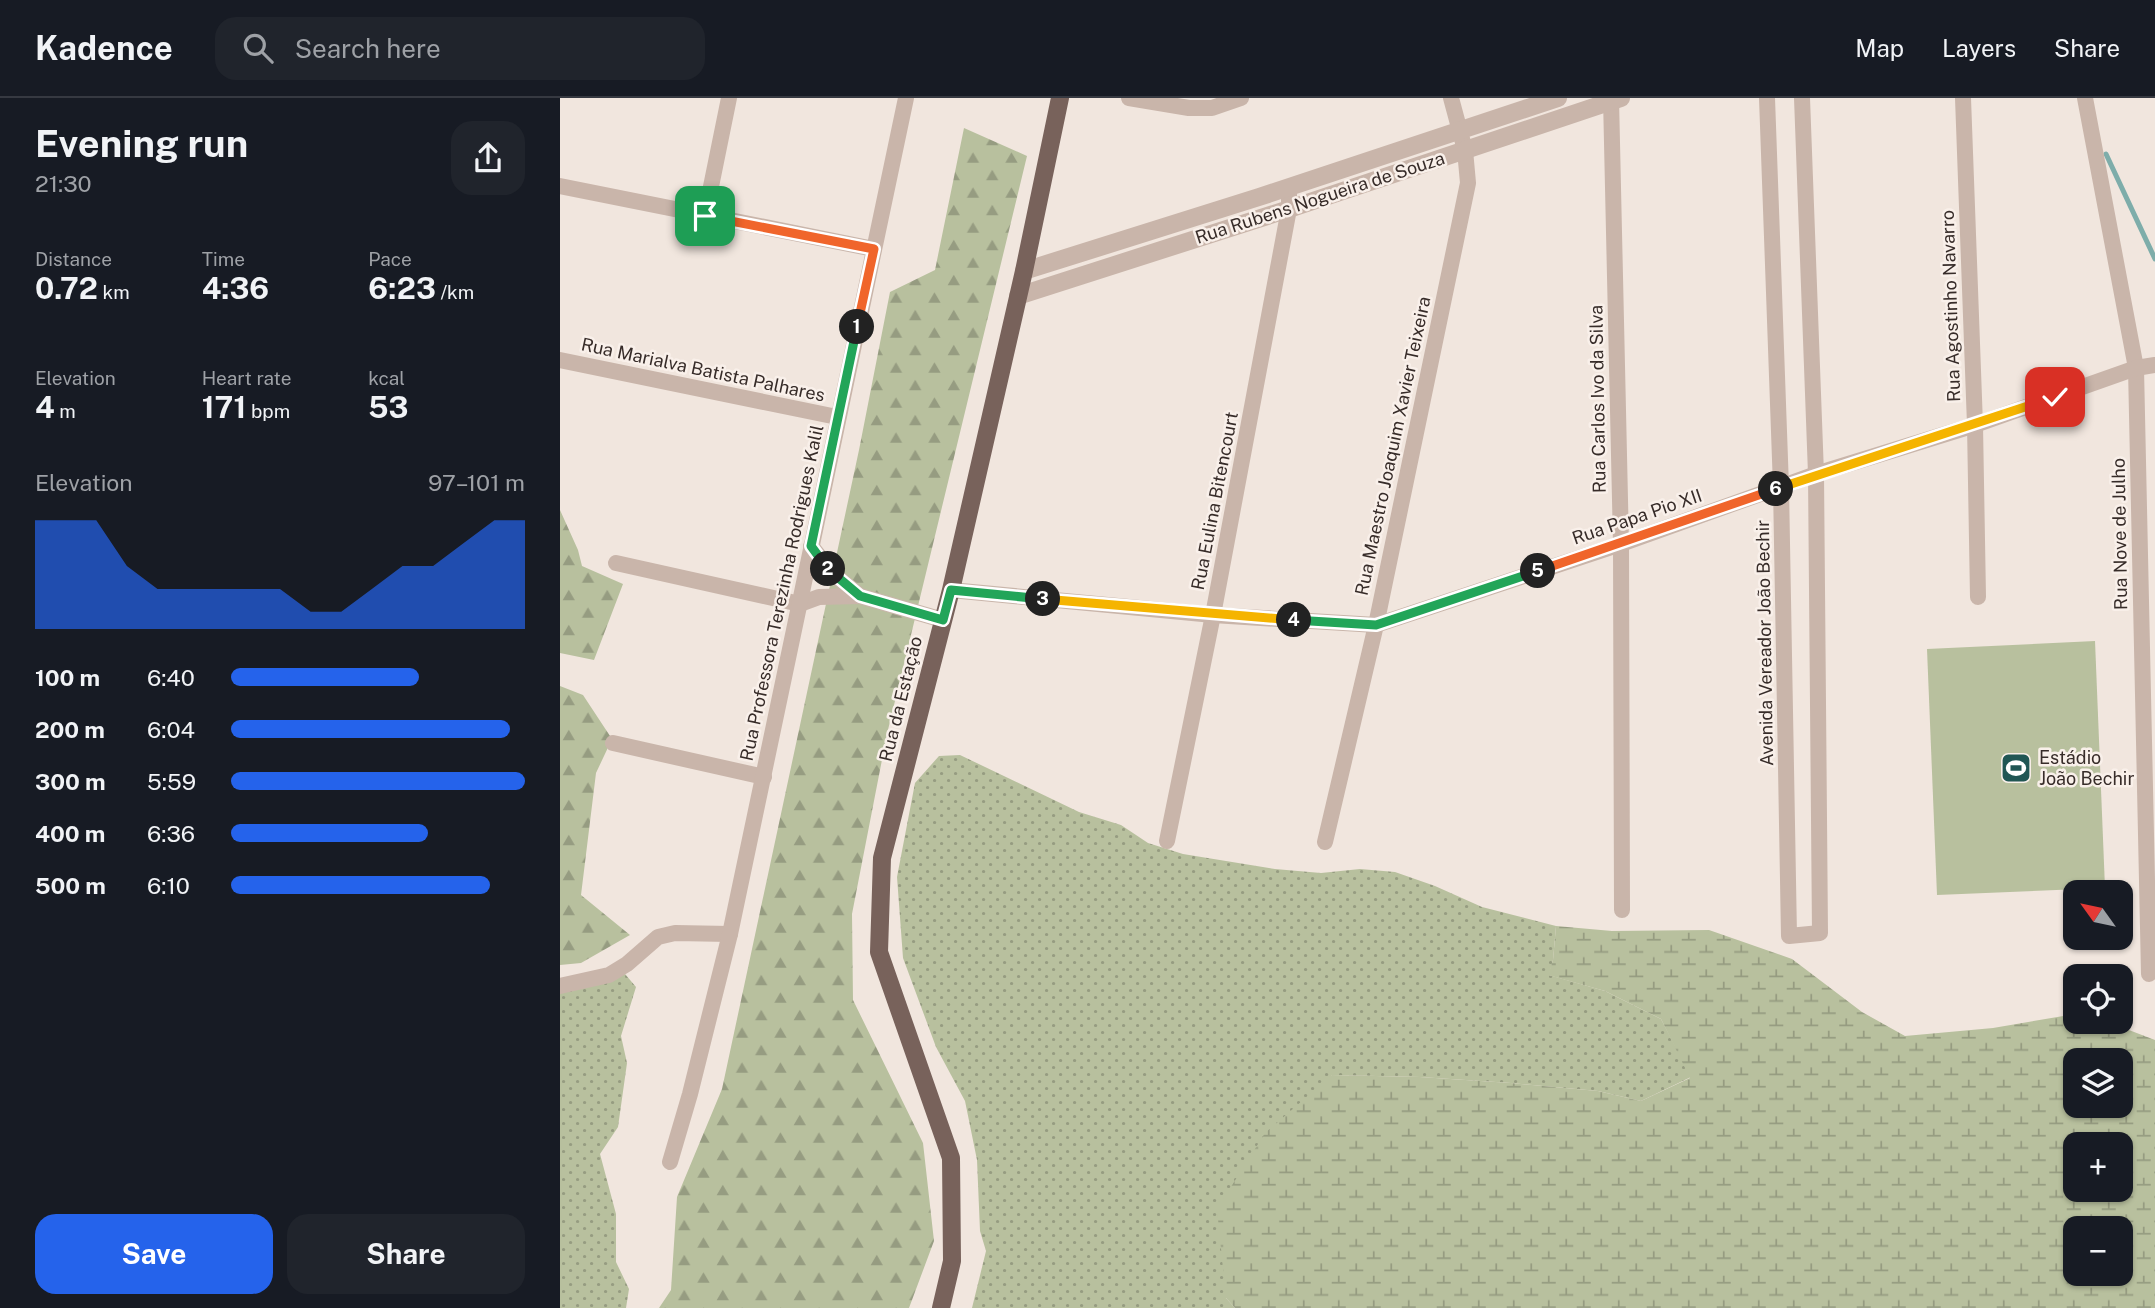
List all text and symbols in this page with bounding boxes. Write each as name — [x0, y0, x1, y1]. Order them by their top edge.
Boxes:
search box — [215, 17, 705, 80]
text: Kadence — [35, 29, 173, 67]
icon: search — [239, 29, 277, 67]
text: Search here — [295, 33, 441, 64]
text: Map — [1855, 34, 1904, 62]
text: Layers — [1942, 34, 2016, 62]
text: Share — [2054, 34, 2120, 62]
text: Evening run — [35, 121, 248, 166]
button: share — [451, 121, 525, 195]
street label: Rua Rubens Nogueira de Souza — [1192, 147, 1447, 248]
text: 21:30 — [35, 170, 92, 197]
pin — [675, 186, 735, 246]
icon: arrive — [686, 197, 724, 235]
street label: Rua Agostinho Navarro — [1937, 210, 1964, 402]
text: Distance — [35, 248, 112, 270]
text: Time — [202, 248, 245, 270]
text: Pace — [368, 248, 412, 270]
text: 0.72 — [35, 270, 98, 306]
text: 4:36 — [202, 270, 269, 306]
text: 6:23 — [368, 270, 436, 306]
text: km — [98, 281, 130, 303]
text: /km — [436, 281, 474, 303]
street label: Rua Maestro Joaquim Xavier Teixeira — [1351, 294, 1435, 597]
street label: Rua Carlos Ivo da Silva — [1585, 305, 1610, 493]
pin: 1 — [840, 310, 874, 344]
text: 1 — [852, 315, 861, 337]
street label: Rua Marialva Batista Palhares — [579, 333, 827, 406]
text: Elevation — [35, 367, 116, 389]
text: Heart rate — [202, 367, 291, 389]
text: kcal — [368, 367, 405, 389]
pin — [2025, 367, 2085, 427]
icon: check — [2036, 378, 2074, 416]
text: 4 — [35, 389, 55, 425]
text: 171 — [202, 389, 246, 425]
text: 53 — [368, 389, 409, 425]
text: m — [55, 400, 76, 422]
text: bpm — [246, 400, 290, 422]
street label: Rua Eulina Bitencourt — [1187, 410, 1242, 592]
street label: Rua Professora Terezinha Rodrigues Kalil — [736, 423, 827, 763]
street label: Rua Nove de Julho — [2108, 458, 2131, 610]
text: Elevation — [35, 469, 133, 496]
text: 97–101 m — [428, 469, 525, 496]
pin: 6 — [1758, 472, 1794, 506]
text: 6 — [1769, 477, 1782, 499]
street label: Rua Papa Pio XII — [1569, 484, 1705, 549]
street label: Avenida Vereador João Bechir — [1752, 520, 1777, 766]
pin: 2 — [810, 552, 846, 587]
pin: 5 — [1520, 554, 1556, 588]
text: 2 — [821, 557, 834, 579]
text: 5 — [1531, 559, 1544, 581]
pin: 3 — [1026, 582, 1060, 616]
text: 3 — [1036, 587, 1049, 609]
pin: 4 — [1276, 602, 1312, 638]
text: 4 — [1287, 608, 1300, 630]
street label: Rua da Estação — [875, 634, 926, 764]
text: 100 m — [35, 664, 100, 691]
text: 6:40 — [147, 664, 195, 691]
text: 200 m — [35, 716, 105, 743]
text: 6:04 — [147, 716, 195, 743]
place label: Estádio João Bechir — [2039, 747, 2134, 789]
sports icon: Estádio João Bechir — [1999, 751, 2033, 785]
text: 300 m — [35, 768, 106, 795]
text: 5:59 — [147, 768, 196, 795]
text: 400 m — [35, 820, 105, 847]
text: 6:36 — [147, 820, 195, 847]
text: 500 m — [35, 872, 106, 899]
text: 6:10 — [147, 872, 190, 899]
north arrow — [2063, 880, 2133, 950]
map controls — [2063, 880, 2133, 1286]
button: locate — [2063, 964, 2133, 1034]
button: layers — [2063, 1048, 2133, 1118]
button: + — [2063, 1132, 2133, 1202]
button: Save — [35, 1214, 273, 1294]
button: Share — [287, 1214, 525, 1294]
button: − — [2063, 1216, 2133, 1286]

